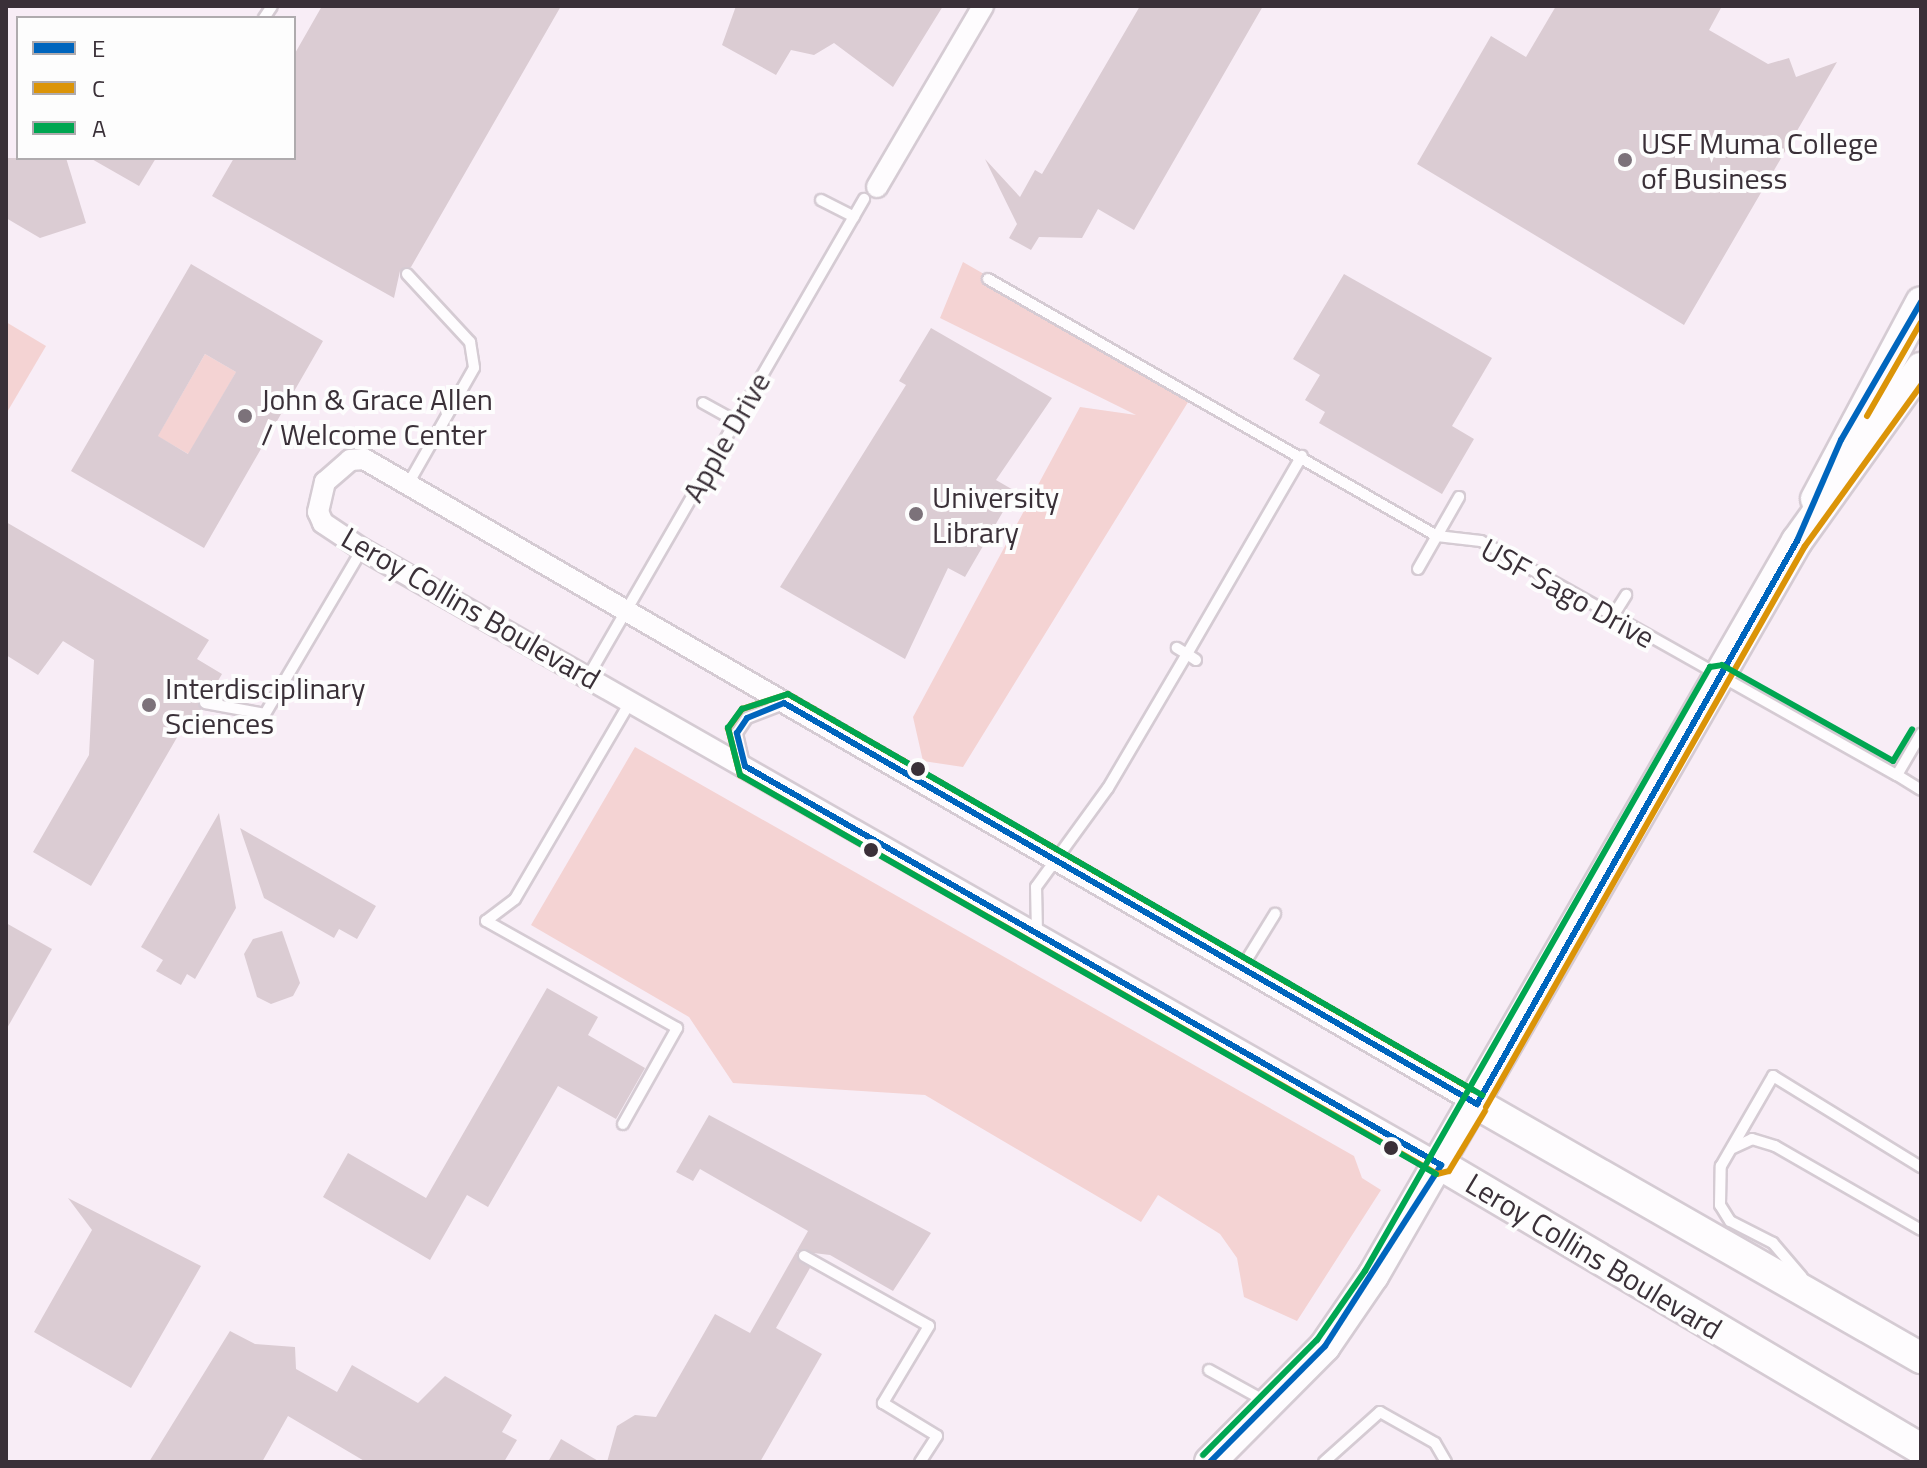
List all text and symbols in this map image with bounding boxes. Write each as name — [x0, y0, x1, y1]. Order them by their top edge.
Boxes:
legend — [16, 16, 296, 160]
text: E — [92, 30, 105, 66]
text: C — [92, 70, 105, 106]
text: A — [92, 110, 106, 146]
place label: USF Muma College of Business — [1641, 125, 1878, 196]
marker: USF Muma College of Business — [1616, 151, 1634, 169]
street label: Apple Drive — [674, 366, 778, 508]
place label: John & Grace Allen / Welcome Center — [261, 381, 493, 452]
marker: John & Grace Allen / Welcome Center — [236, 407, 254, 425]
place label: University Library — [932, 479, 1059, 550]
marker: University Library — [907, 505, 925, 523]
street label: Leroy Collins Boulevard — [335, 519, 607, 697]
street label: USF Sago Drive — [1475, 531, 1661, 655]
place label: Interdisciplinary Sciences — [165, 670, 365, 740]
marker: Interdisciplinary Sciences — [140, 696, 158, 714]
unlabelled marker — [910, 761, 926, 777]
unlabelled marker — [863, 842, 879, 858]
unlabelled marker — [1383, 1140, 1399, 1156]
street label: Leroy Collins Boulevard — [1459, 1165, 1729, 1347]

